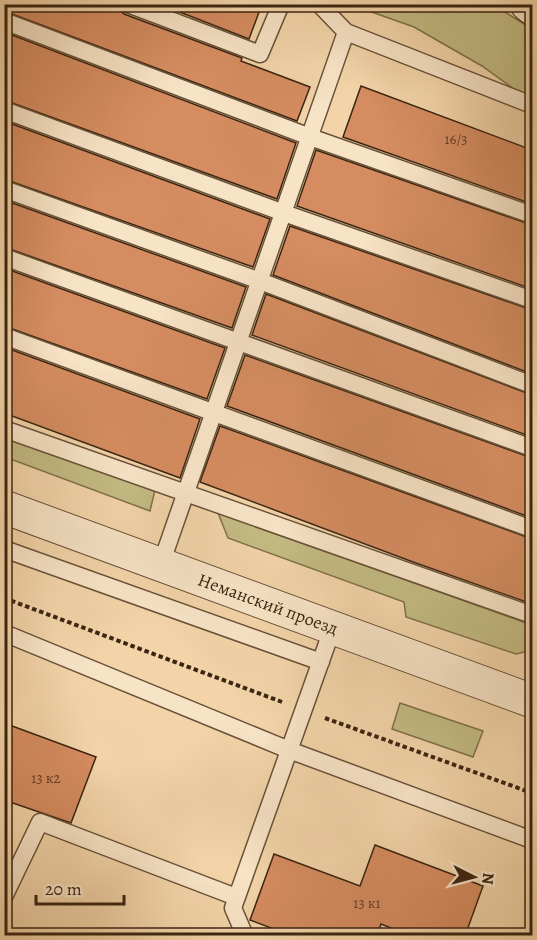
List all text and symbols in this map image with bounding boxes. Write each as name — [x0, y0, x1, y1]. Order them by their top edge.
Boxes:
house number: 16/3 — [444, 129, 468, 149]
street label: Неманский проезд — [195, 567, 342, 641]
house number: 13 к2 — [31, 768, 61, 788]
north arrow — [444, 847, 504, 907]
scale bar — [36, 868, 124, 906]
text: N — [476, 872, 499, 886]
text: 20 m — [45, 877, 82, 901]
house number: 13 к1 — [353, 893, 381, 913]

